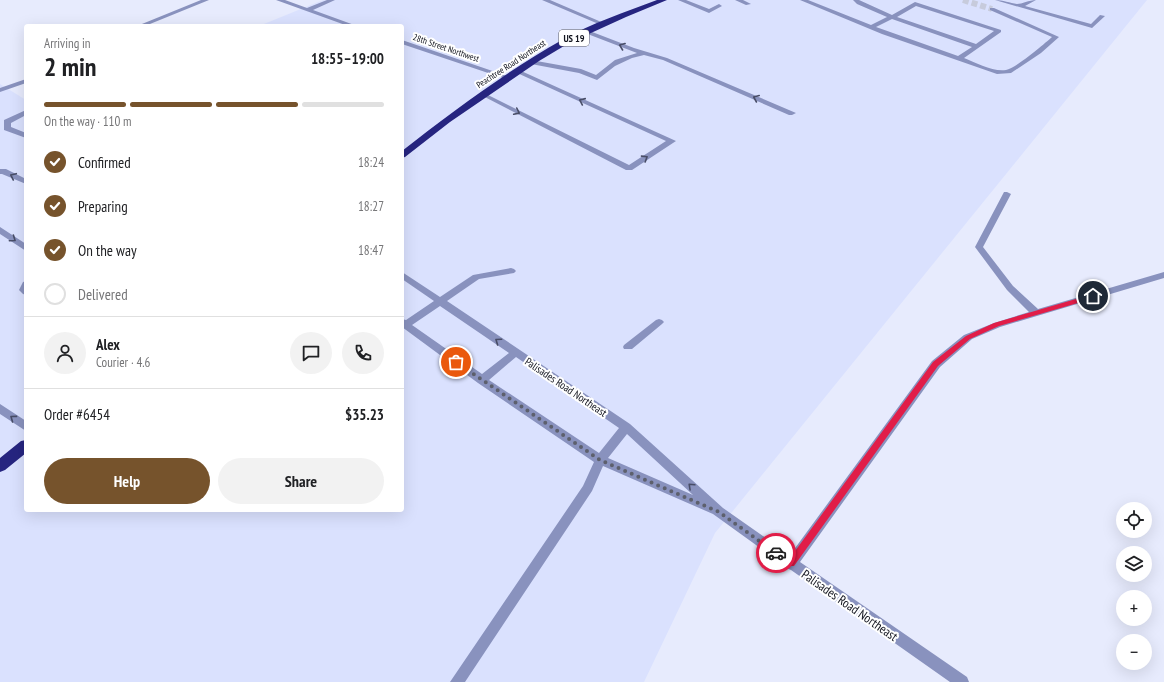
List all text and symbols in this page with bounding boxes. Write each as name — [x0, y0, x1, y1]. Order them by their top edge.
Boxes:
road number: US 19 — [559, 30, 589, 46]
street label: 28th Street Northwest — [412, 31, 481, 64]
text: Arriving in — [44, 35, 91, 52]
street label: Peachtree Road Northeast — [474, 37, 548, 90]
one-way arrow — [619, 42, 626, 50]
text: 18:55–19:00 — [311, 49, 384, 68]
text: 2 min — [44, 50, 97, 83]
one-way arrow — [753, 95, 761, 103]
one-way arrow — [579, 98, 587, 106]
one-way arrow — [512, 107, 520, 115]
text: On the way · 110 m — [44, 113, 131, 130]
icon: check — [44, 151, 66, 173]
text: Confirmed — [78, 153, 131, 172]
text: 18:24 — [358, 154, 384, 171]
one-way arrow — [641, 155, 648, 163]
one-way arrow — [10, 173, 17, 181]
icon: check — [44, 195, 66, 217]
text: Preparing — [78, 197, 128, 216]
text: 18:27 — [358, 198, 384, 215]
one-way arrow — [9, 234, 16, 242]
icon: check — [44, 239, 66, 261]
text: On the way — [78, 241, 137, 260]
text: 18:47 — [358, 242, 384, 259]
pin — [1076, 279, 1110, 313]
text: Delivered — [78, 285, 128, 304]
icon: home — [1082, 285, 1104, 307]
button: person — [44, 332, 86, 374]
button: chat — [290, 332, 332, 374]
button: phone — [342, 332, 384, 374]
text: Alex — [96, 335, 120, 354]
one-way arrow — [495, 338, 502, 346]
pin — [439, 345, 473, 379]
icon: bag — [445, 351, 467, 373]
text: Courier · 4.6 — [96, 354, 150, 371]
street label: Palisades Road Northeast — [522, 354, 610, 420]
text: Order #6454 — [44, 405, 110, 424]
text: $35.23 — [345, 405, 384, 424]
one-way arrow — [10, 415, 17, 423]
button: Help — [44, 458, 210, 504]
button: Share — [218, 458, 384, 504]
one-way arrow — [688, 484, 695, 491]
map controls — [1116, 502, 1152, 670]
button: locate — [1116, 502, 1152, 538]
courier — [756, 533, 796, 573]
icon: car — [765, 542, 787, 564]
button: layers — [1116, 546, 1152, 582]
street label: Palisades Road Northeast — [798, 566, 901, 645]
button: + — [1116, 590, 1152, 626]
button: − — [1116, 634, 1152, 670]

